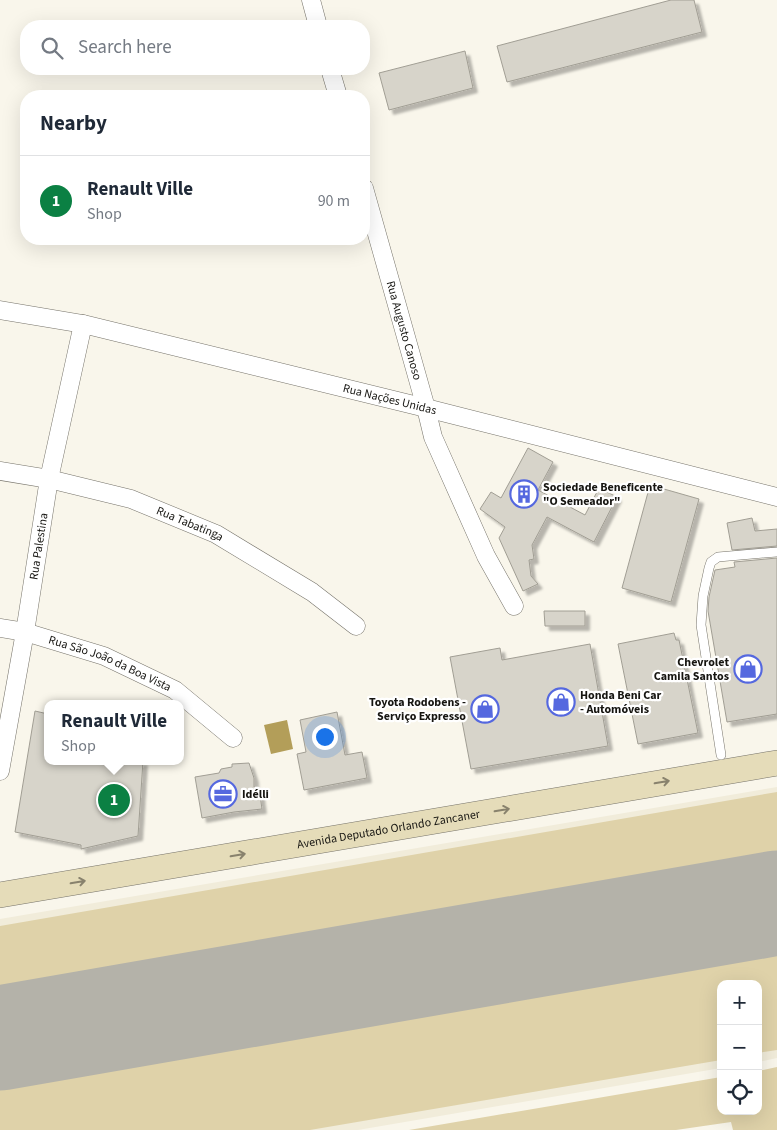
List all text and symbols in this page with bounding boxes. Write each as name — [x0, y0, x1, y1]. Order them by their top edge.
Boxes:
search box — [20, 20, 370, 75]
icon: search — [38, 34, 66, 62]
text: Search here — [78, 34, 172, 61]
text: Nearby — [40, 108, 107, 138]
text: Renault Ville — [87, 176, 193, 203]
text: 1 — [52, 190, 60, 212]
text: 90 m — [318, 190, 350, 212]
text: Shop — [87, 203, 122, 225]
street label: Rua Augusto Canoso — [382, 279, 426, 382]
street label: Rua Nações Unidas — [341, 379, 438, 419]
building icon: Sociedade Beneficente "O Semeador" — [509, 479, 539, 509]
place label: Sociedade Beneficente "O Semeador" — [543, 479, 663, 510]
street label: Rua Tabatinga — [154, 502, 227, 545]
street label: Rua Palestina — [25, 512, 52, 581]
street label: Rua São João da Boa Vista — [47, 631, 174, 695]
place label: Chevrolet Camila Santos — [654, 654, 729, 685]
shop icon: Chevrolet Camila Santos — [733, 654, 763, 684]
shop icon: Honda Beni Car - Automóveis — [546, 687, 576, 717]
place label: Honda Beni Car - Automóveis — [580, 687, 662, 718]
place label: Toyota Rodobens - Serviço Expresso — [369, 694, 466, 725]
shop icon: Toyota Rodobens - Serviço Expresso — [470, 694, 500, 724]
popup — [44, 700, 184, 765]
text: Renault Ville — [61, 708, 167, 735]
your location — [312, 724, 338, 750]
text: Shop — [61, 735, 96, 757]
one-way arrow — [654, 777, 670, 787]
office icon: Idélli — [208, 779, 238, 809]
pin: 1 — [98, 781, 130, 819]
place label: Idélli — [242, 786, 269, 803]
one-way arrow — [493, 804, 509, 814]
street label: Avenida Deputado Orlando Zancaner — [296, 805, 482, 853]
one-way arrow — [230, 849, 246, 859]
one-way arrow — [70, 877, 86, 887]
map controls — [717, 980, 762, 1115]
button: + — [717, 980, 762, 1025]
button: − — [717, 1025, 762, 1070]
button: locate — [717, 1070, 762, 1115]

